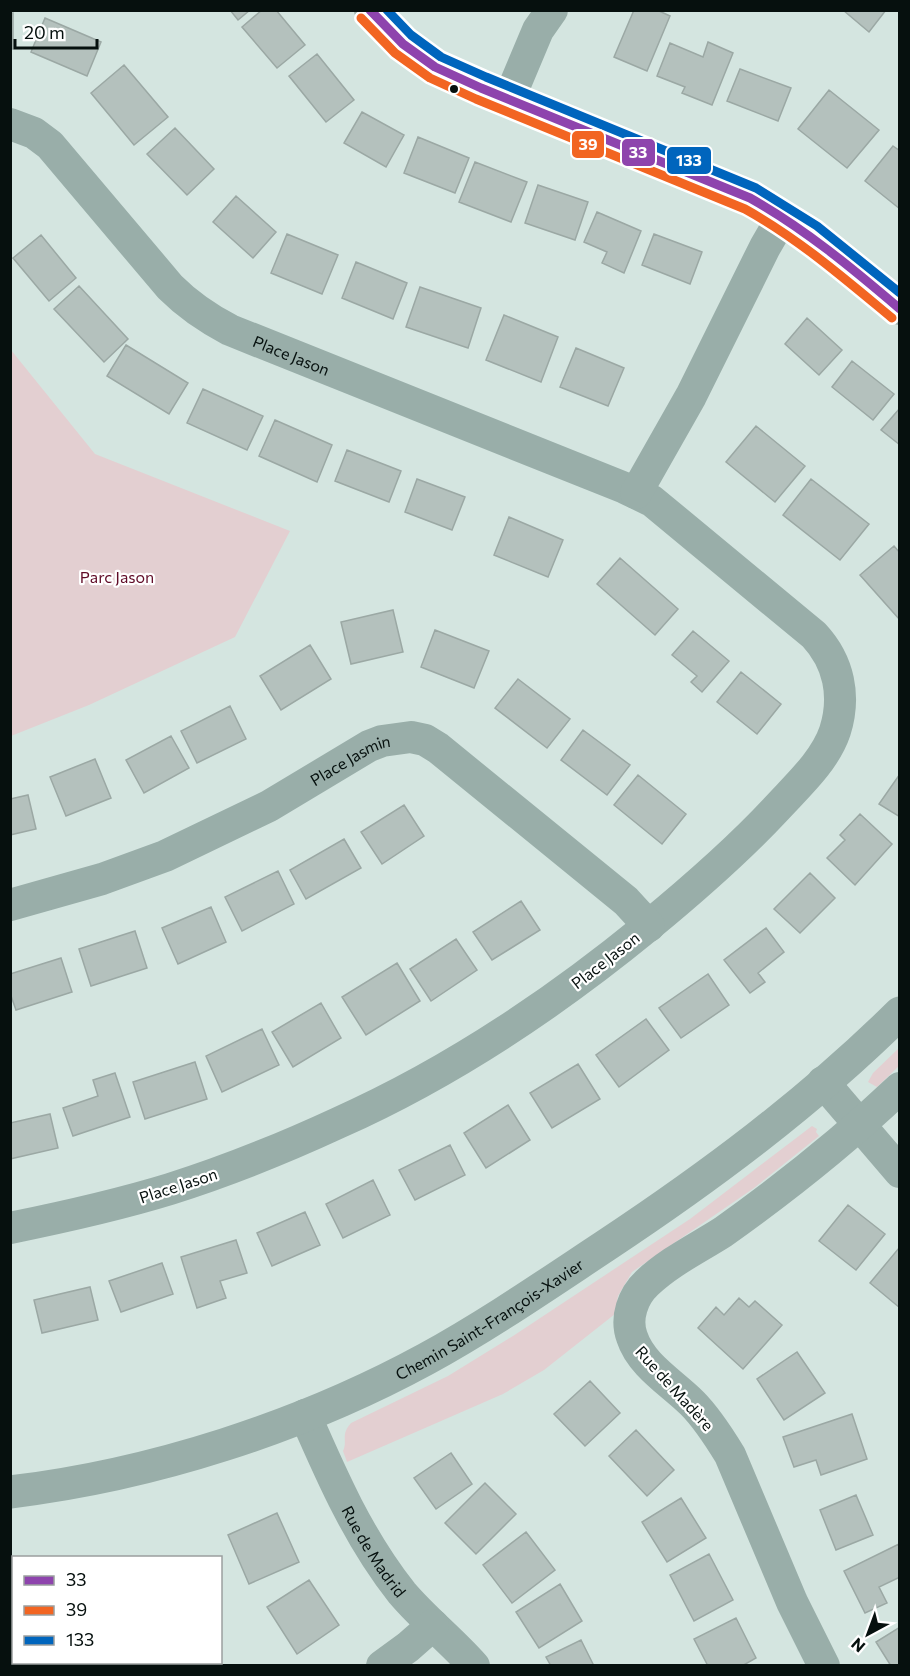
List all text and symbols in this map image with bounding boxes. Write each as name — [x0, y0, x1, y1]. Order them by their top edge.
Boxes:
scale bar — [15, 12, 98, 50]
text: 20 m — [24, 21, 65, 43]
unlabelled marker — [448, 83, 460, 95]
line badge: 39 — [571, 130, 605, 159]
text: 39 — [578, 134, 598, 153]
line badge: 33 — [621, 138, 656, 167]
text: 33 — [629, 142, 647, 161]
line badge: 133 — [666, 146, 712, 175]
text: 133 — [676, 150, 702, 169]
street label: Place Jason — [250, 331, 333, 379]
park label: Parc Jason — [80, 567, 154, 586]
street label: Place Jasmin — [306, 730, 391, 789]
street label: Place Jason — [567, 928, 643, 992]
street label: Place Jason — [137, 1163, 219, 1207]
street label: Chemin Saint-François-Xavier — [392, 1253, 587, 1383]
street label: Rue de Madère — [632, 1342, 718, 1434]
street label: Rue de Madrid — [339, 1502, 411, 1600]
legend — [12, 1556, 222, 1664]
text: 33 — [66, 1568, 87, 1590]
text: 39 — [66, 1598, 87, 1620]
north arrow — [838, 1604, 898, 1664]
text: 133 — [66, 1628, 94, 1650]
text: N — [847, 1635, 869, 1657]

